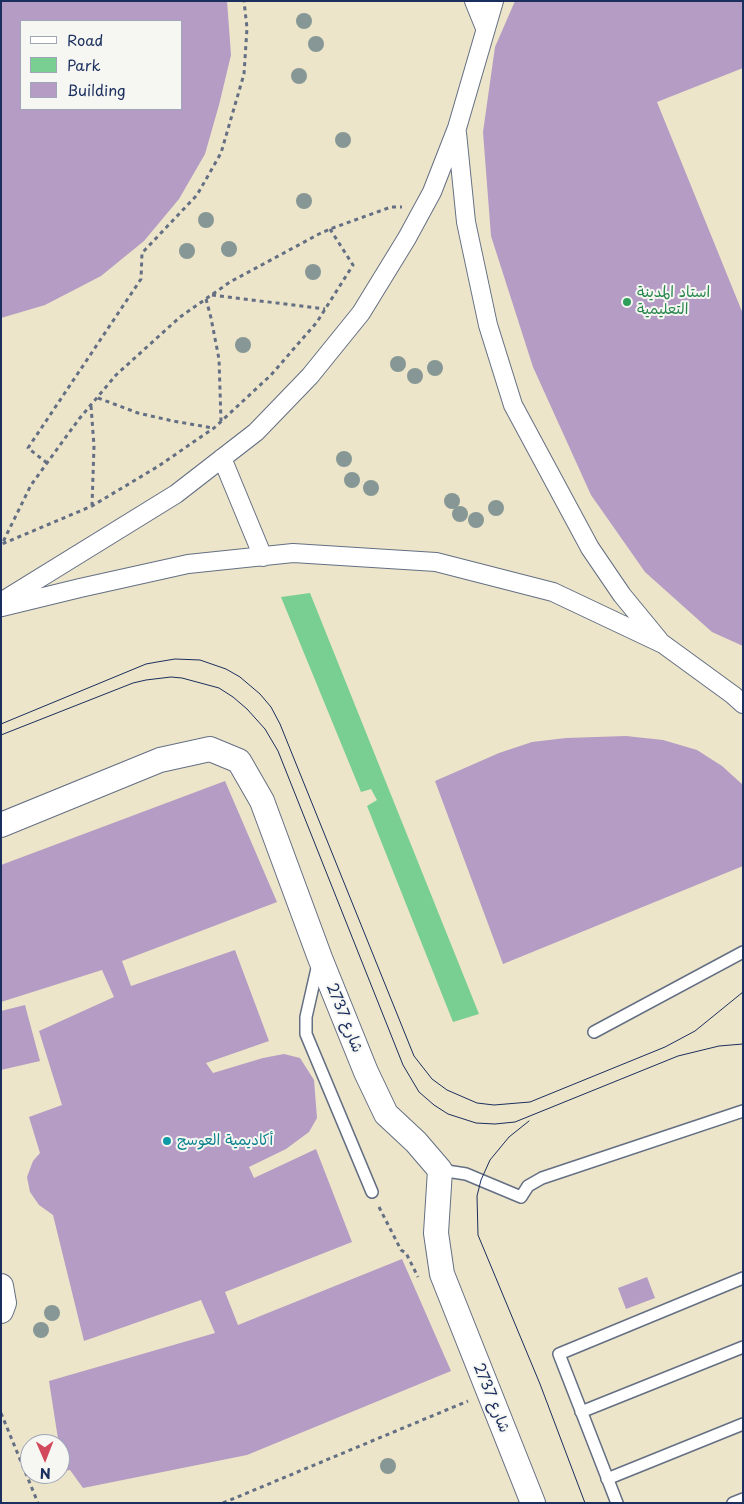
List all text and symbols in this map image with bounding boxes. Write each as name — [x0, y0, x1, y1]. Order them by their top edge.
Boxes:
legend — [20, 20, 182, 110]
text: Road — [67, 28, 103, 51]
text: Park — [67, 53, 101, 76]
text: Building — [67, 78, 126, 101]
place label: استاد المدينة التعليمية — [637, 284, 710, 319]
marker: استاد المدينة التعليمية — [621, 296, 633, 308]
street label: شارع 2737 — [322, 981, 366, 1055]
place label: أكاديمية العوسج — [177, 1132, 273, 1150]
marker: أكاديمية العوسج — [161, 1135, 173, 1147]
street label: شارع 2737 — [469, 1361, 513, 1435]
north arrow — [20, 1434, 70, 1484]
text: N — [40, 1463, 51, 1484]

